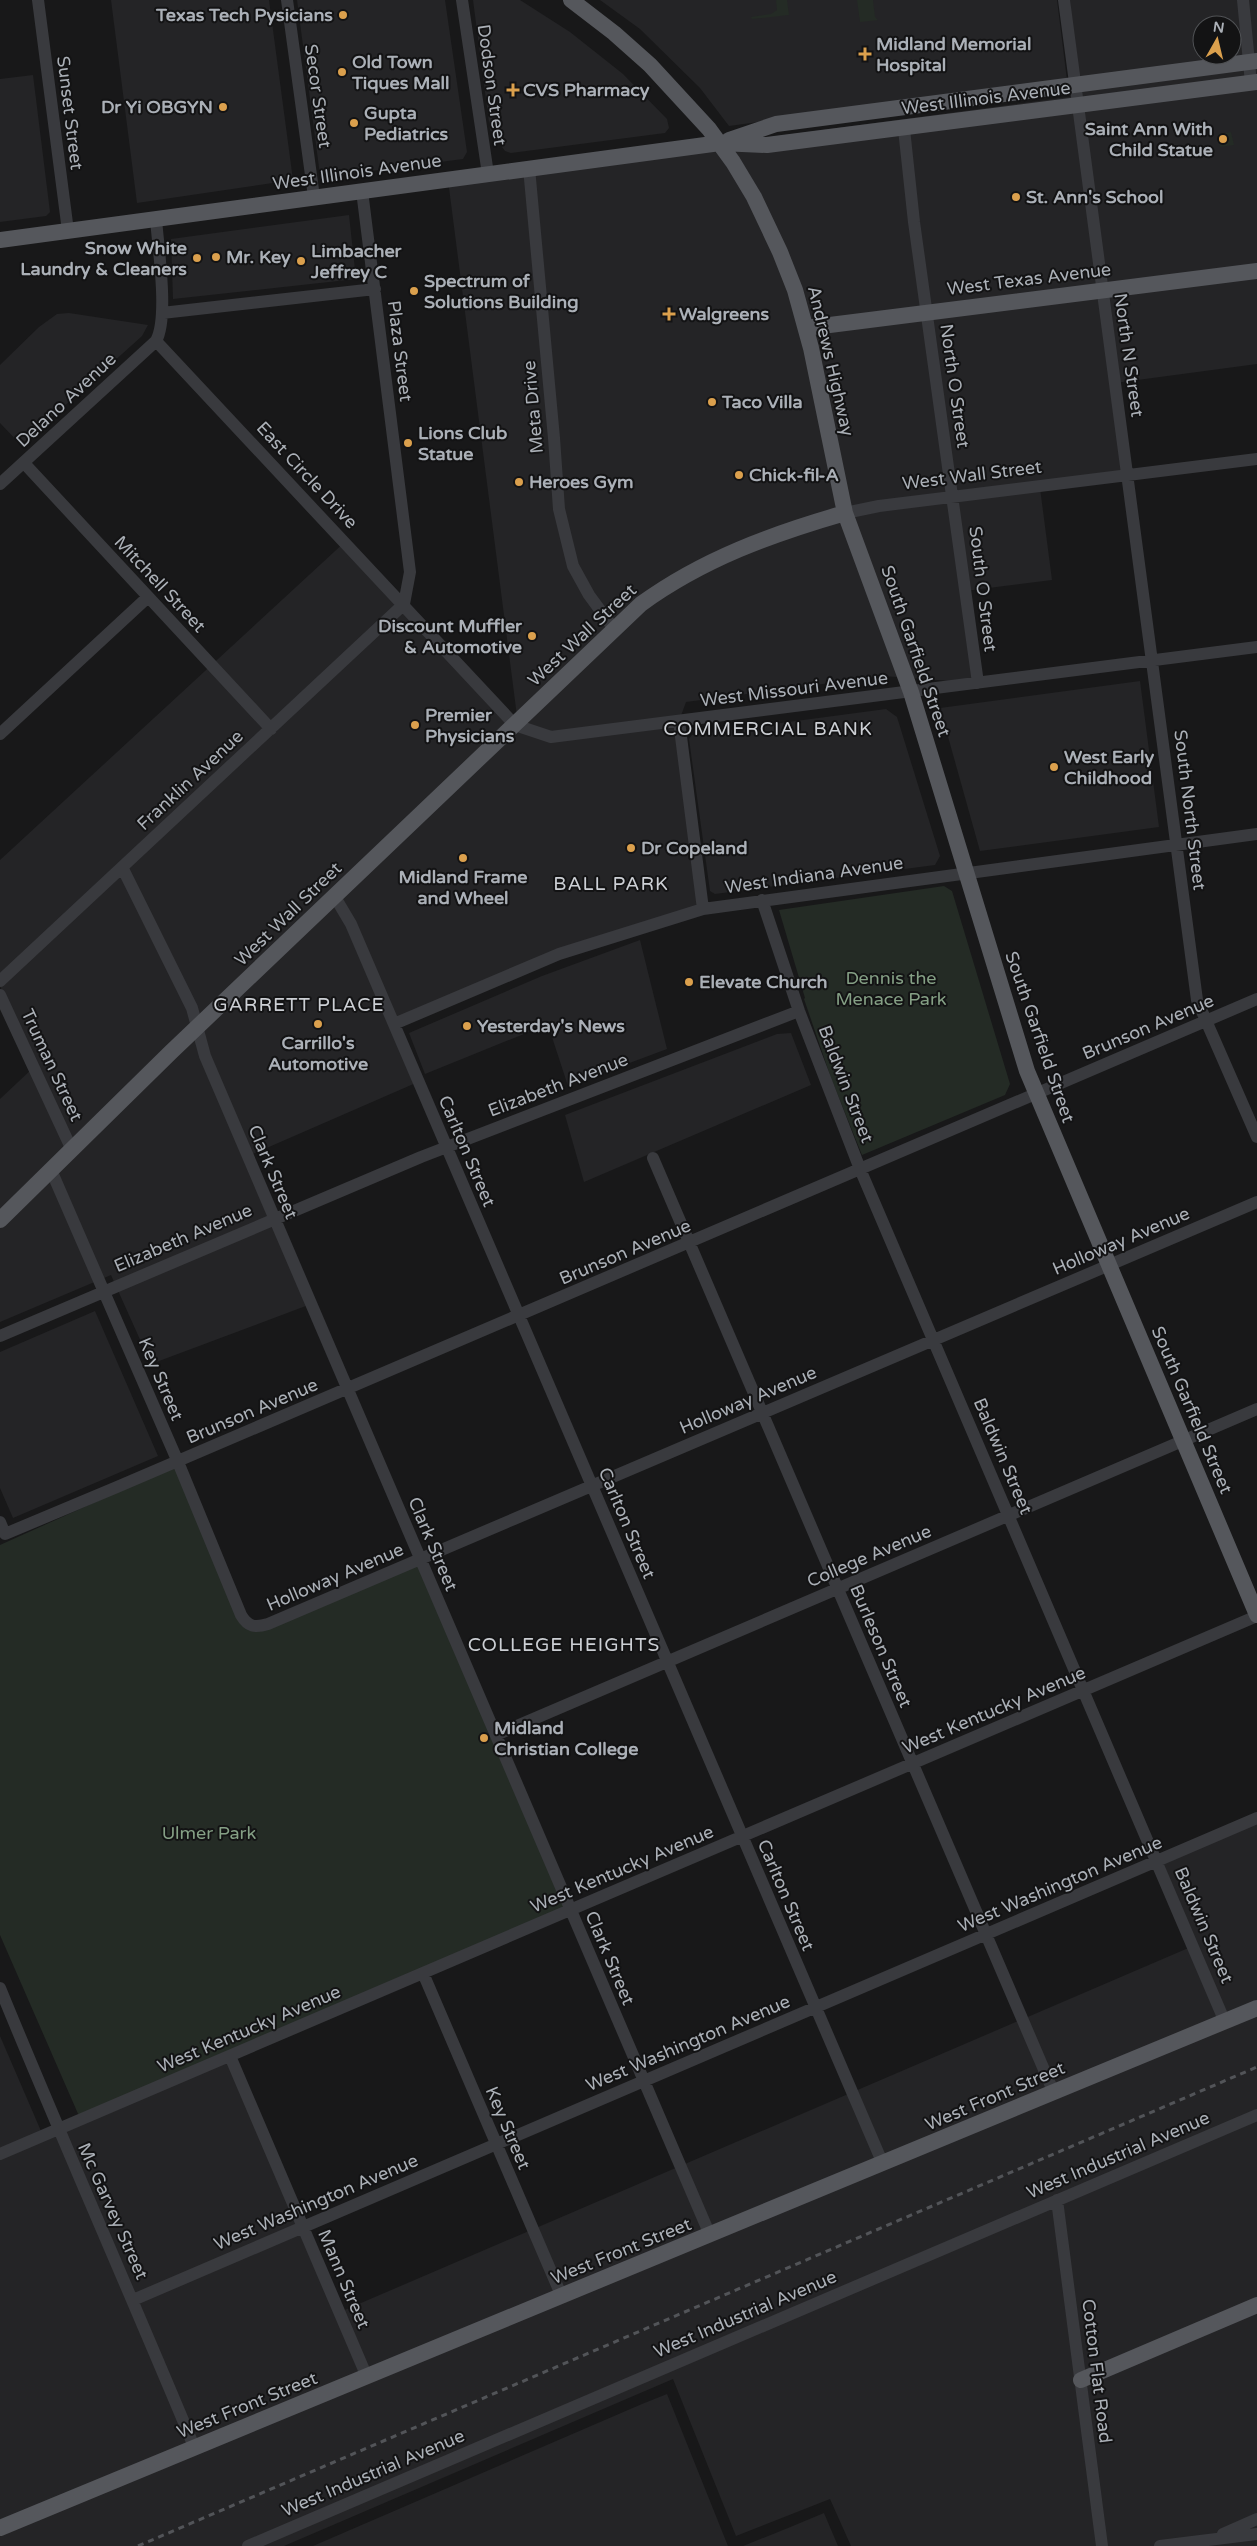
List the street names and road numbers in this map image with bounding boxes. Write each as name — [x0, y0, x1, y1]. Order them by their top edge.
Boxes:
street label: Dodson Street — [473, 23, 511, 147]
street label: Secor Street — [300, 43, 336, 150]
street label: Sunset Street — [52, 55, 88, 171]
street label: West Illinois Avenue — [900, 77, 1072, 119]
street label: West Illinois Avenue — [271, 149, 443, 195]
street label: West Texas Avenue — [946, 258, 1112, 300]
street label: Andrews Highway — [803, 284, 859, 439]
street label: North N Street — [1109, 292, 1149, 419]
street label: Plaza Street — [383, 299, 417, 403]
street label: North O Street — [935, 322, 975, 450]
street label: Delano Avenue — [11, 348, 121, 452]
street label: Meta Drive — [518, 360, 548, 454]
street label: East Circle Drive — [252, 417, 362, 533]
street label: West Wall Street — [901, 456, 1043, 494]
street label: South O Street — [964, 525, 1002, 653]
street label: Mitchell Street — [110, 531, 211, 637]
street label: South Garfield Street — [876, 562, 956, 740]
street label: West Wall Street — [523, 579, 641, 691]
street label: West Missouri Avenue — [699, 667, 889, 711]
street label: Franklin Avenue — [132, 725, 248, 835]
street label: South North Street — [1169, 729, 1211, 892]
street label: West Indiana Avenue — [723, 852, 905, 898]
street label: West Wall Street — [230, 857, 346, 971]
street label: South Garfield Street — [1000, 948, 1080, 1126]
street label: Brunson Avenue — [1079, 989, 1217, 1065]
street label: Truman Street — [16, 1005, 88, 1125]
street label: Baldwin Street — [813, 1022, 879, 1146]
street label: Elizabeth Avenue — [485, 1048, 631, 1122]
street label: Carlton Street — [434, 1092, 500, 1210]
street label: Clark Street — [243, 1122, 303, 1222]
street label: Elizabeth Avenue — [111, 1199, 255, 1277]
street label: Holloway Avenue — [1049, 1202, 1193, 1280]
street label: Brunson Avenue — [556, 1214, 694, 1290]
street label: South Garfield Street — [1147, 1323, 1237, 1497]
street label: Key Street — [134, 1334, 188, 1424]
street label: Holloway Avenue — [676, 1361, 820, 1439]
street label: Brunson Avenue — [183, 1373, 321, 1449]
street label: Baldwin Street — [969, 1395, 1037, 1518]
street label: Carlton Street — [594, 1464, 660, 1582]
street label: Clark Street — [403, 1494, 463, 1594]
street label: College Avenue — [804, 1520, 934, 1592]
street label: Holloway Avenue — [263, 1538, 407, 1616]
street label: Burleson Street — [845, 1581, 917, 1711]
street label: West Kentucky Avenue — [899, 1661, 1089, 1759]
street label: West Kentucky Avenue — [527, 1820, 717, 1918]
street label: West Washington Avenue — [955, 1831, 1165, 1937]
street label: Carlton Street — [753, 1836, 819, 1954]
street label: Baldwin Street — [1170, 1864, 1238, 1987]
street label: Clark Street — [580, 1908, 640, 2008]
street label: West Kentucky Avenue — [154, 1980, 344, 2078]
street label: West Washington Avenue — [583, 1990, 793, 2096]
street label: West Front Street — [922, 2057, 1068, 2135]
street label: Key Street — [481, 2083, 535, 2173]
street label: West Industrial Avenue — [1023, 2106, 1213, 2204]
street label: Mc Garvey Street — [73, 2139, 153, 2283]
street label: West Washington Avenue — [211, 2149, 421, 2255]
street label: West Front Street — [548, 2213, 695, 2289]
street label: Mann Street — [313, 2226, 375, 2332]
street label: West Industrial Avenue — [650, 2265, 840, 2363]
street label: Cotton Flat Road — [1077, 2298, 1117, 2444]
street label: West Front Street — [174, 2367, 321, 2443]
street label: West Industrial Avenue — [278, 2424, 468, 2522]

